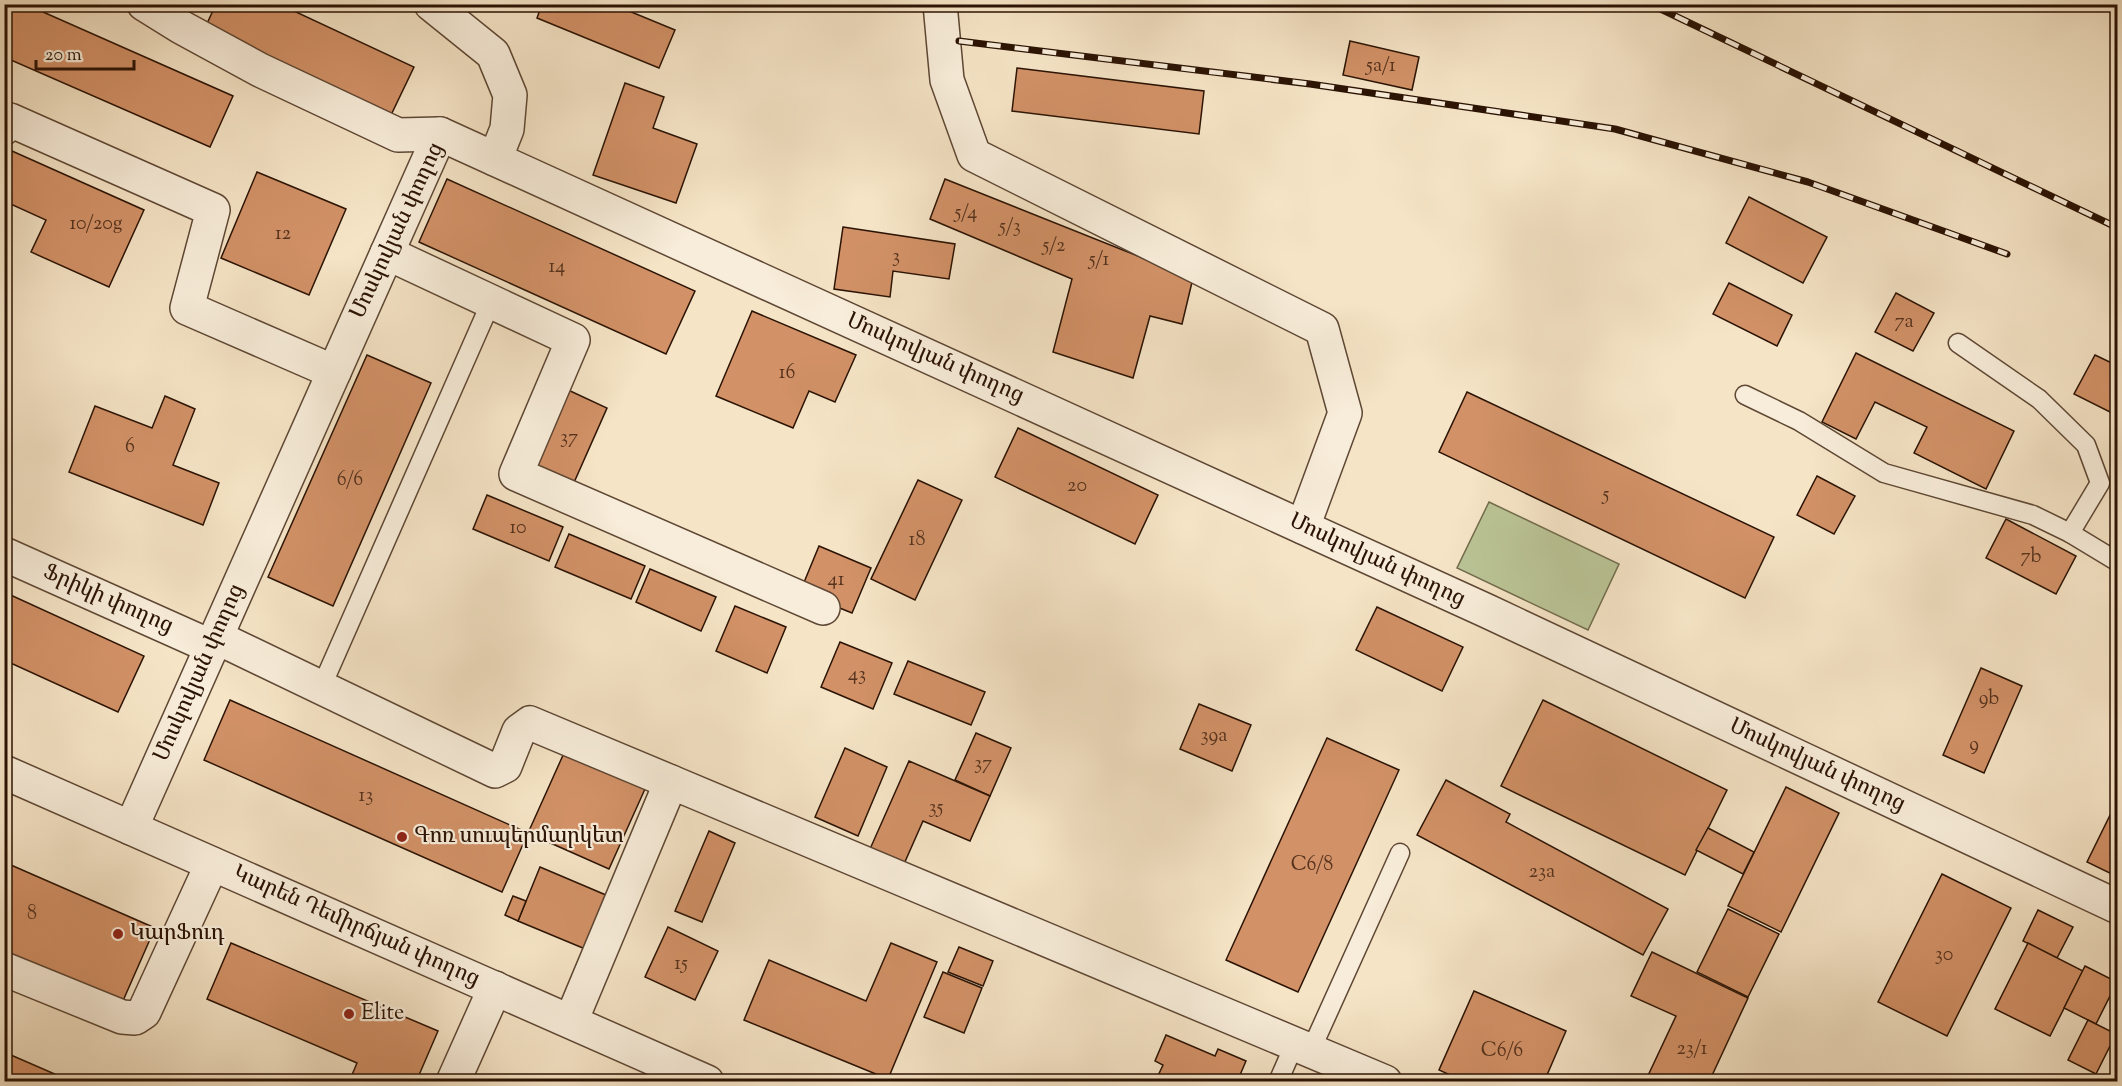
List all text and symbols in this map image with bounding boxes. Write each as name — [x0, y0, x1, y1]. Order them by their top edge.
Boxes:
scale bar — [36, 33, 134, 71]
text: 20 m — [45, 43, 82, 69]
house number: 5a/1 — [1365, 52, 1396, 81]
street label: Մոսկովյան փողոց — [343, 138, 453, 324]
house number: 5/4 — [954, 199, 977, 228]
house number: 10/20g — [69, 210, 123, 239]
house number: 5/3 — [998, 213, 1021, 242]
house number: 12 — [275, 220, 291, 249]
house number: 5/2 — [1042, 232, 1065, 261]
house number: 3 — [892, 243, 900, 272]
house number: 5/1 — [1088, 246, 1109, 275]
house number: 14 — [549, 253, 565, 282]
street label: Մոսկովյան փողոց — [841, 305, 1029, 413]
house number: 7a — [1894, 308, 1914, 337]
house number: 16 — [779, 359, 795, 388]
house number: 37 — [560, 424, 578, 453]
house number: 6 — [125, 433, 135, 462]
house number: 6/6 — [337, 466, 363, 495]
house number: 20 — [1067, 472, 1087, 501]
house number: 5 — [1602, 481, 1610, 510]
street label: Մոսկովյան փողոց — [1284, 506, 1470, 616]
house number: 10 — [509, 514, 527, 543]
house number: 18 — [909, 526, 925, 555]
house number: 7b — [2021, 543, 2041, 572]
street label: Ֆրիկի փողոց — [38, 557, 178, 643]
house number: 41 — [828, 566, 845, 595]
street label: Մոսկովյան փողոց — [146, 579, 254, 767]
house number: 43 — [848, 661, 866, 690]
house number: 9b — [1979, 685, 1999, 714]
street label: Մոսկովյան փողոց — [1724, 711, 1910, 821]
house number: 39a — [1201, 722, 1227, 751]
house number: 9 — [1969, 731, 1979, 760]
house number: 37 — [974, 750, 992, 779]
house number: 13 — [359, 782, 373, 811]
house number: 35 — [929, 794, 944, 823]
place label: Գոռ սուպերմարկետ — [414, 821, 624, 853]
marker: Գոռ սուպերմարկետ — [395, 830, 409, 844]
house number: C6/8 — [1291, 851, 1333, 880]
street label: Կարեն Դեմիրճյան փողոց — [227, 858, 485, 996]
house number: 23a — [1529, 858, 1555, 887]
house number: 8 — [27, 900, 37, 929]
place label: ԿարՖուդ — [130, 918, 225, 950]
marker: ԿարՖուդ — [111, 927, 125, 941]
house number: 30 — [1935, 941, 1953, 970]
house number: 15 — [674, 950, 688, 979]
place label: Elite — [361, 998, 404, 1030]
marker: Elite — [342, 1007, 356, 1021]
house number: 23/1 — [1676, 1035, 1708, 1064]
house number: C6/6 — [1481, 1037, 1523, 1066]

